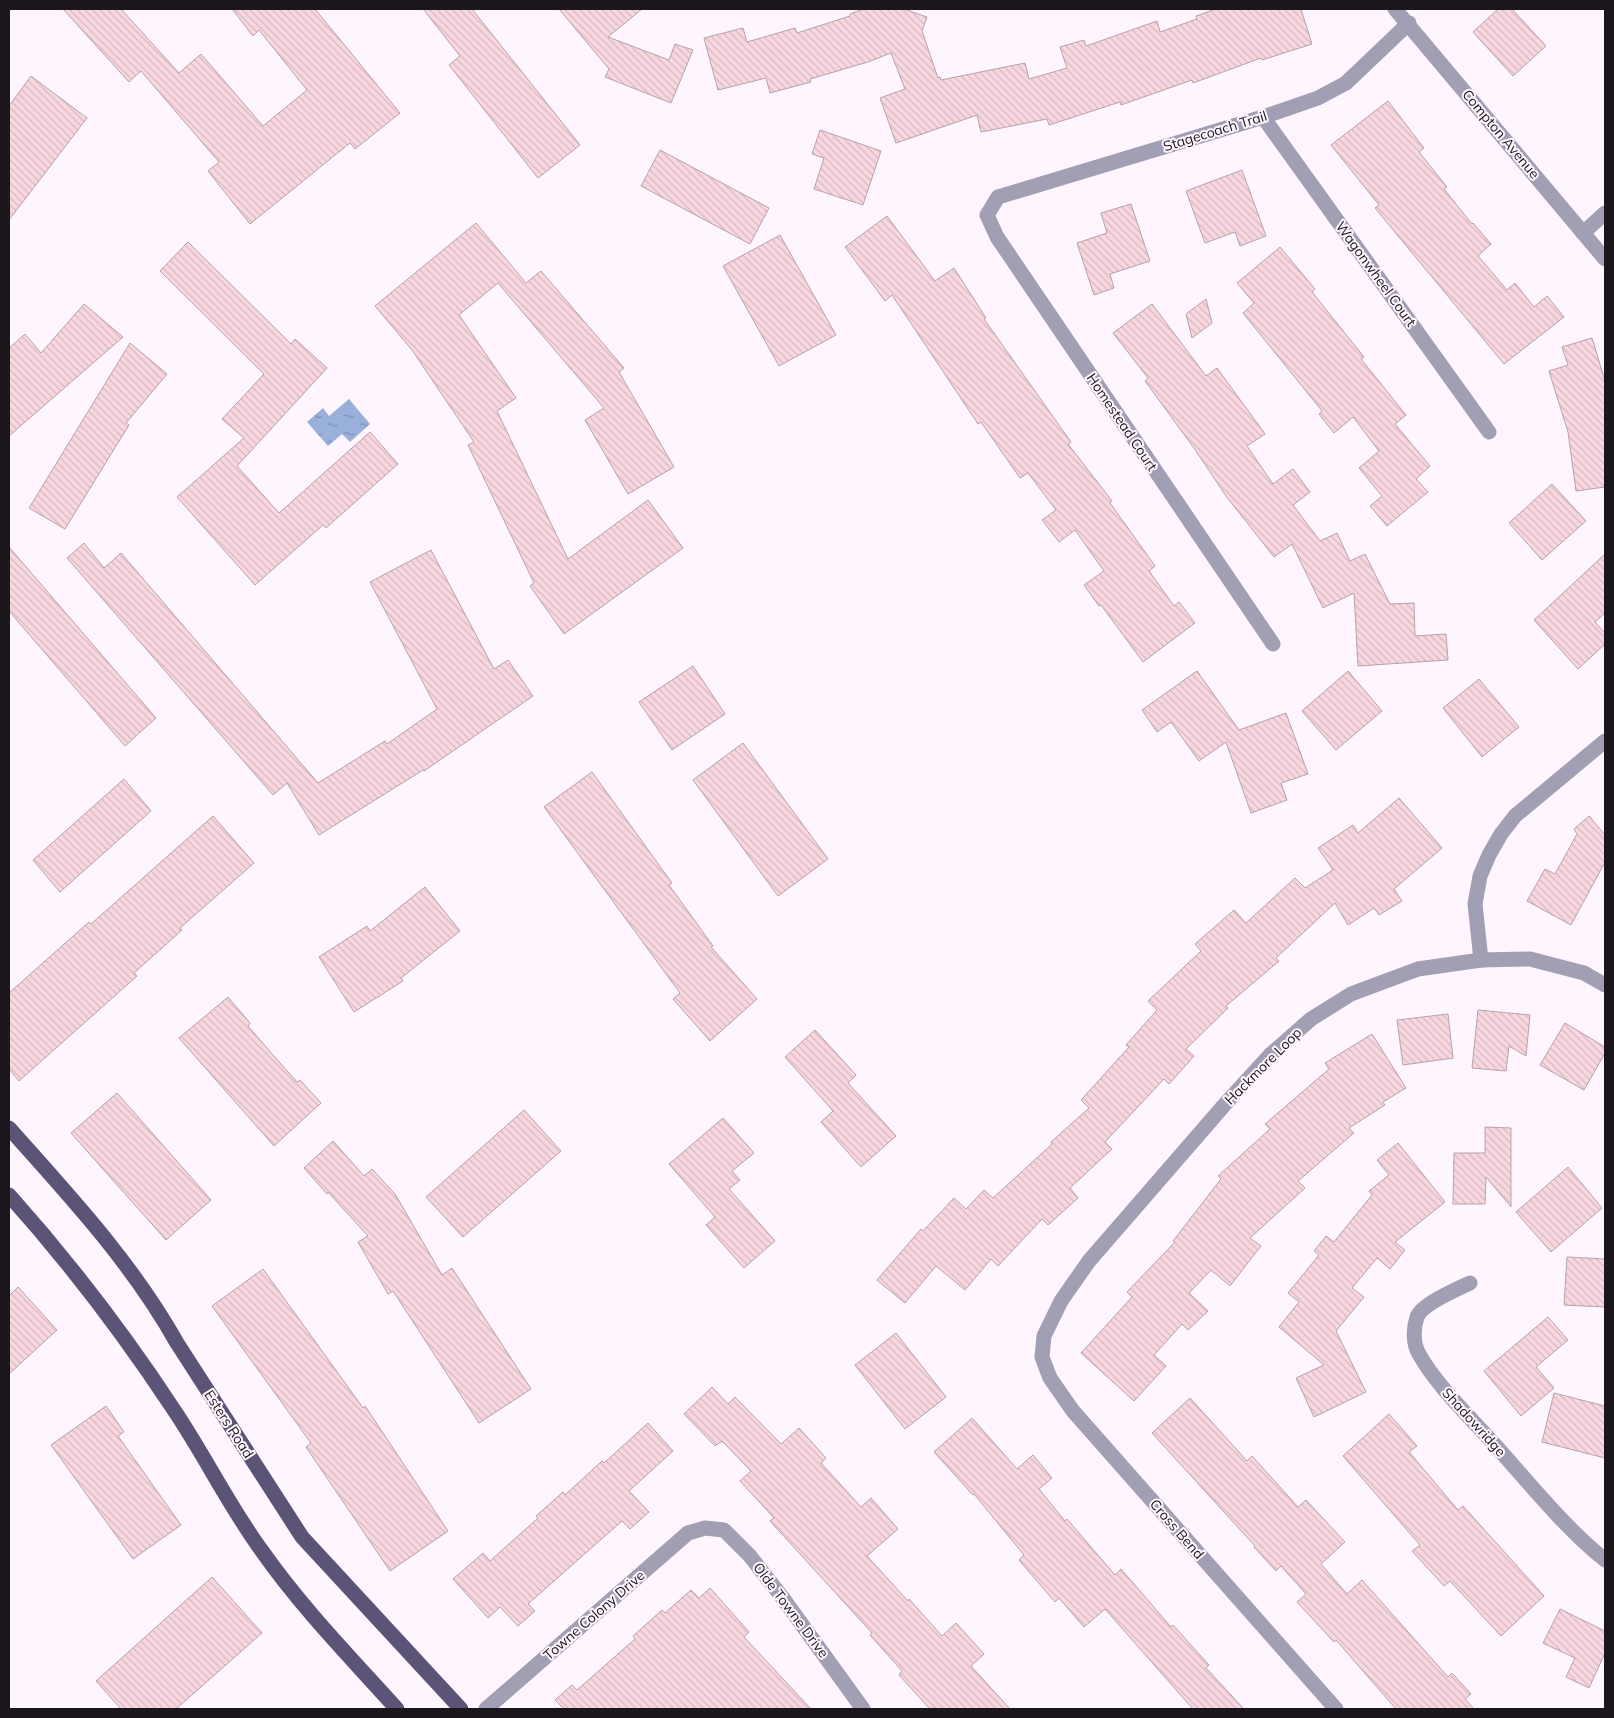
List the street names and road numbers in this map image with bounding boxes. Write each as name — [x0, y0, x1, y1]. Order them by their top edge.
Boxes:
street label: Compton Avenue — [1458, 86, 1544, 182]
street label: Stagecoach Trail — [1161, 107, 1269, 155]
street label: Wagonwheel Court — [1332, 218, 1420, 330]
street label: Homestead Court — [1083, 370, 1161, 474]
street label: Hackmore Loop — [1221, 1024, 1305, 1108]
street label: Shadowridge — [1438, 1384, 1510, 1460]
street label: Esters Road — [200, 1387, 258, 1461]
street label: Cross Bend — [1146, 1495, 1208, 1563]
street label: Olde Towne Drive — [749, 1559, 833, 1661]
street label: Towne Colony Drive — [540, 1566, 648, 1664]

